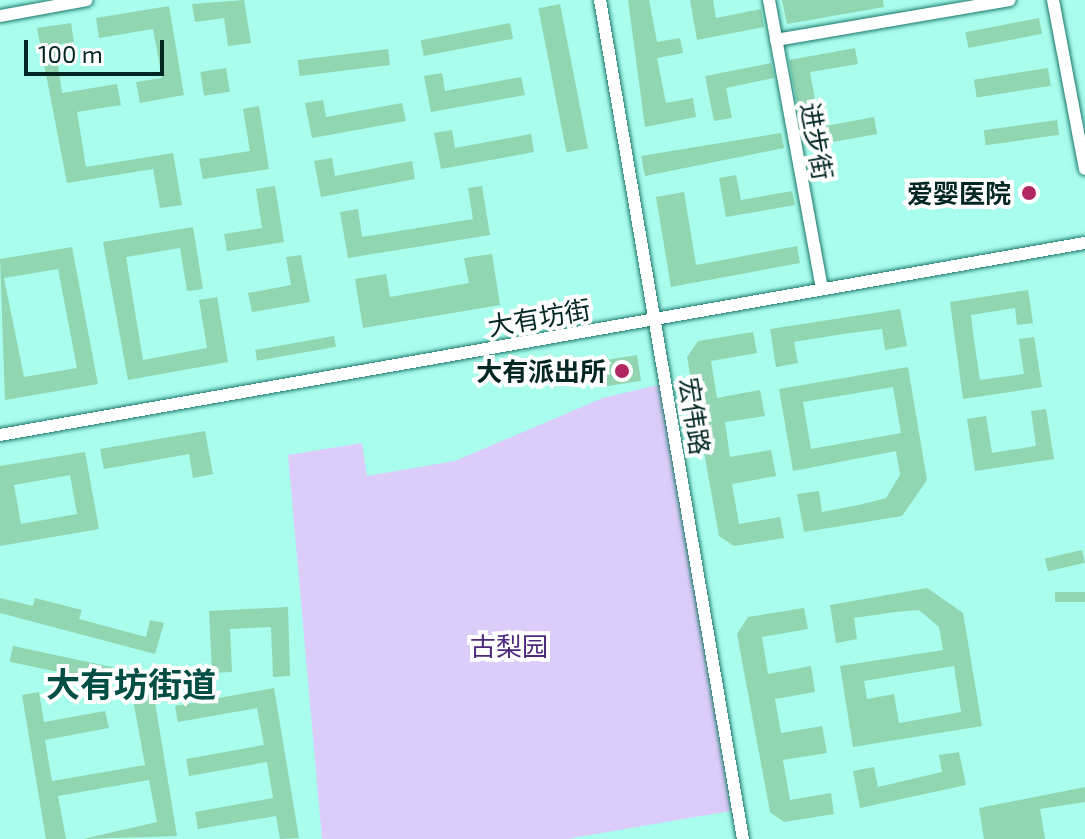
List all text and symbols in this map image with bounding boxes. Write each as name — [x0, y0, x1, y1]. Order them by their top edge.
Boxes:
scale bar — [28, 24, 168, 74]
text: 100 m — [38, 39, 103, 68]
street label: 进步街 — [795, 100, 839, 182]
place label: 爱婴医院 — [907, 177, 1011, 209]
marker: 爱婴医院 — [1018, 182, 1040, 204]
street label: 大有坊街 — [485, 293, 593, 341]
place label: 大有派出所 — [476, 355, 606, 387]
marker: 大有派出所 — [613, 362, 631, 380]
street label: 宏伟路 — [673, 375, 717, 457]
park label: 古梨园 — [470, 630, 548, 662]
district label: 大有坊街道 — [46, 664, 216, 704]

